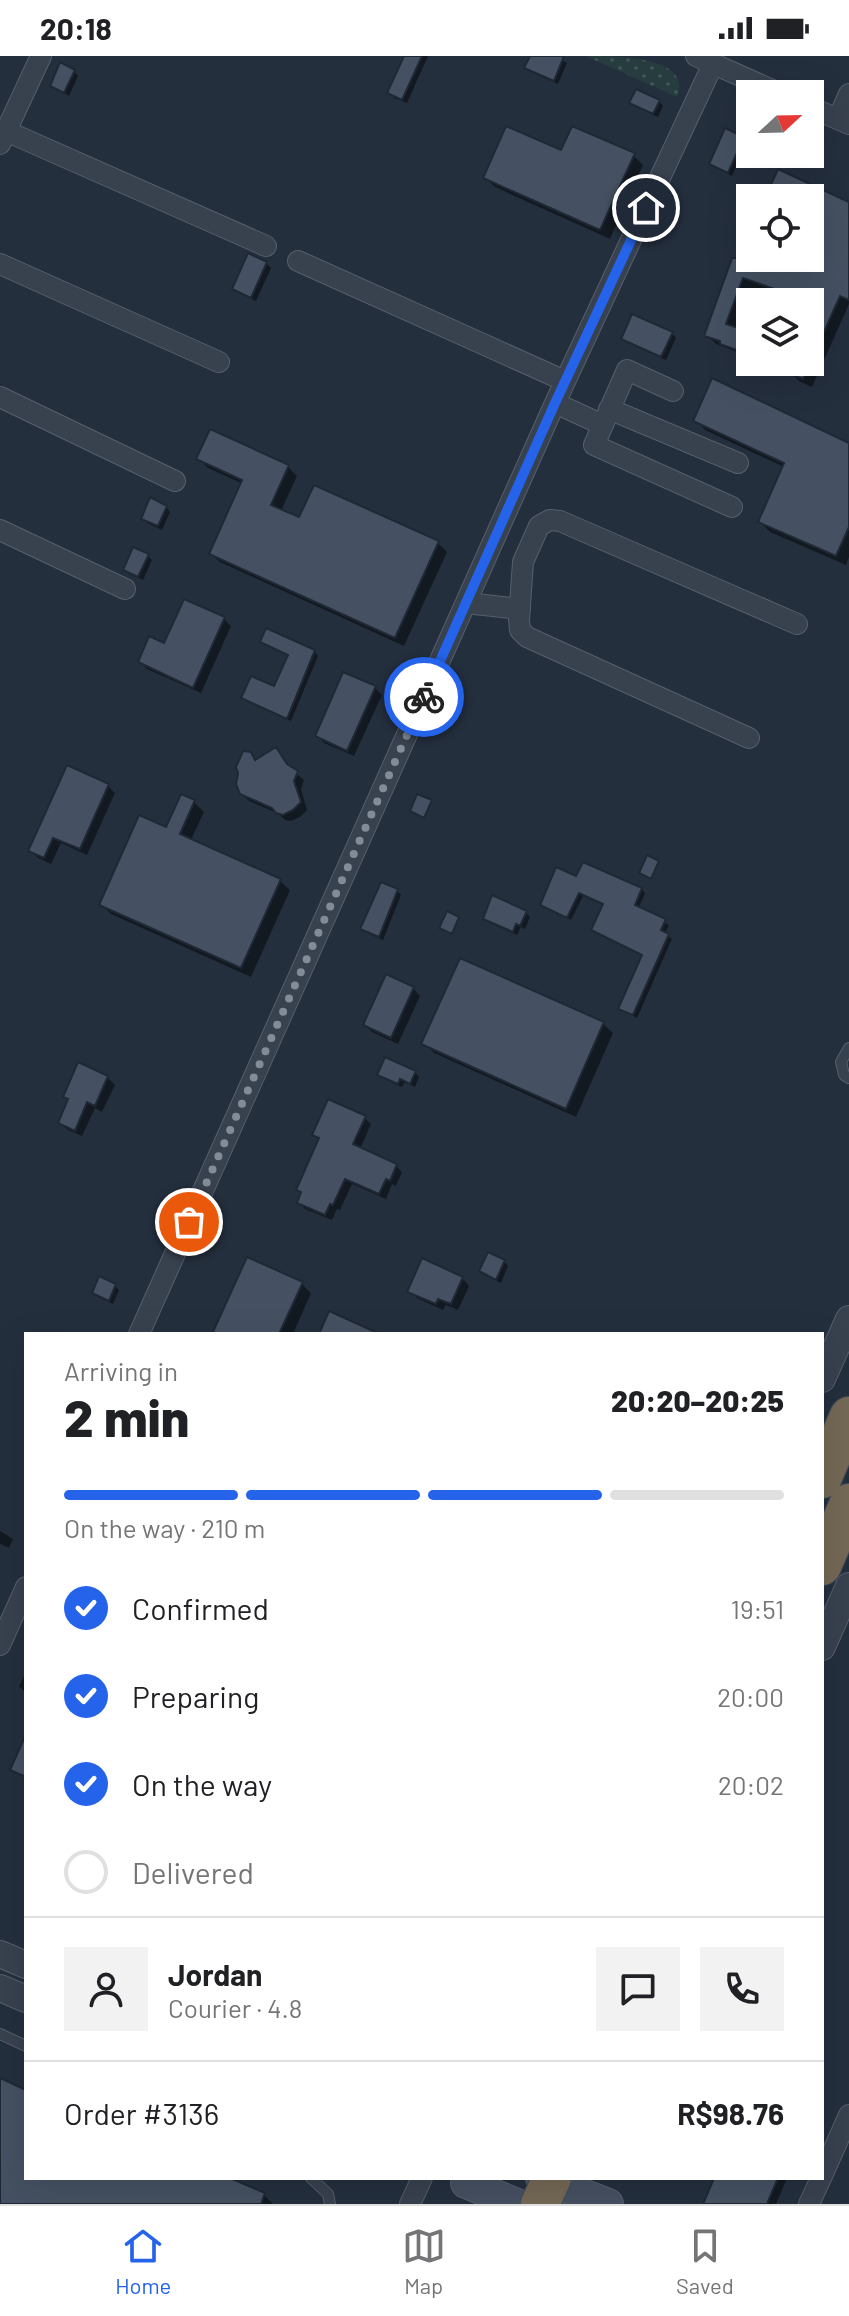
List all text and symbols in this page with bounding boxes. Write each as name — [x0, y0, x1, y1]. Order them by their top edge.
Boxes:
text: 20:18 — [40, 10, 112, 46]
north arrow — [736, 80, 824, 168]
map controls — [736, 80, 824, 376]
pin — [612, 174, 680, 242]
button: locate — [736, 184, 824, 272]
icon: home — [624, 186, 668, 230]
button: layers — [736, 288, 824, 376]
courier — [384, 657, 464, 737]
icon: bike — [402, 675, 446, 719]
pin — [155, 1188, 223, 1256]
icon: bag — [167, 1200, 211, 1244]
text: Arriving in — [64, 1355, 178, 1386]
text: 20:20–20:25 — [611, 1382, 784, 1418]
text: 2 min — [64, 1385, 189, 1447]
text: On the way · 210 m — [64, 1512, 265, 1543]
icon: check — [64, 1586, 108, 1630]
text: Confirmed — [132, 1590, 269, 1626]
text: 19:51 — [731, 1593, 784, 1624]
icon: check — [64, 1674, 108, 1718]
text: Preparing — [132, 1678, 259, 1714]
text: 20:00 — [717, 1681, 784, 1712]
icon: check — [64, 1762, 108, 1806]
text: On the way — [132, 1766, 272, 1802]
text: 20:02 — [718, 1769, 784, 1800]
text: Delivered — [132, 1854, 254, 1890]
button: person — [64, 1947, 148, 2031]
button: chat — [596, 1947, 680, 2031]
button: phone — [700, 1947, 784, 2031]
text: Jordan — [168, 1956, 263, 1992]
text: Courier · 4.8 — [168, 1992, 302, 2023]
text: Order #3136 — [64, 2095, 219, 2131]
text: R$98.76 — [677, 2095, 784, 2131]
tab: Home — [115, 2224, 171, 2298]
tab: Map — [402, 2224, 446, 2298]
tab: Saved — [676, 2224, 734, 2298]

